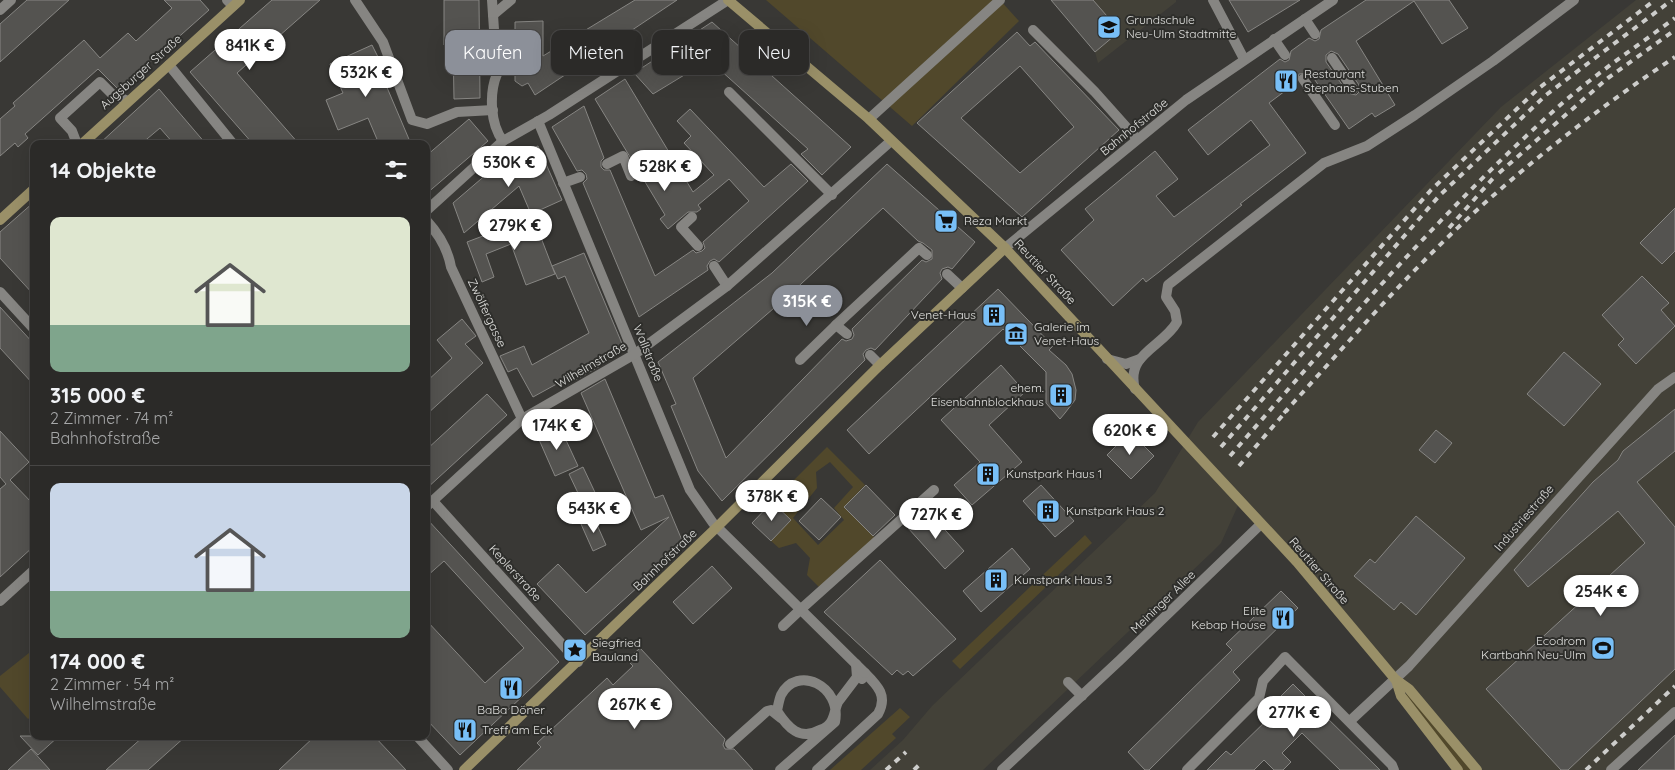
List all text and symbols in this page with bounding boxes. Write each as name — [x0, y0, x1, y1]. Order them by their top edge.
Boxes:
place label: Grundschule Neu-Ulm Stadtmitte — [1126, 12, 1237, 41]
school or university icon: Grundschule Neu-Ulm Stadtmitte — [1096, 14, 1122, 40]
pin: 841K € — [209, 28, 291, 71]
chip: Kaufen — [445, 30, 541, 75]
chip: Mieten — [551, 30, 642, 75]
chip: Filter — [652, 30, 729, 75]
chip: Neu — [739, 30, 809, 75]
street label: Augsburger Straße — [97, 31, 185, 112]
text: 841K € — [226, 35, 274, 55]
pin: 532K € — [325, 56, 407, 98]
text: 532K € — [340, 62, 392, 82]
place label: Restaurant Stephans-Stuben — [1304, 66, 1399, 95]
restaurant icon: Restaurant Stephans-Stuben — [1273, 68, 1299, 94]
street label: Bahnhofstraße — [1097, 95, 1171, 158]
pin: 530K € — [468, 146, 550, 188]
pin: 528K € — [624, 150, 706, 192]
text: 530K € — [483, 152, 535, 172]
icon: filters — [382, 156, 410, 184]
text: 528K € — [639, 156, 691, 176]
text: 14 Objekte — [50, 157, 157, 183]
pin: 279K € — [474, 208, 556, 251]
supermarket icon: Reza Markt — [933, 208, 959, 234]
place label: Reza Markt — [964, 213, 1027, 228]
text: 279K € — [489, 215, 541, 235]
street label: Reuttier Straße — [1011, 236, 1079, 307]
icon: home — [185, 250, 275, 340]
street label: Zwölfergasse — [465, 276, 510, 350]
pin: 315K € — [766, 284, 848, 327]
text: 315K € — [782, 291, 832, 311]
building icon: Venet-Haus — [981, 302, 1007, 328]
place label: Venet-Haus — [911, 307, 976, 322]
place label: Galerie im Venet-Haus — [1034, 319, 1100, 348]
museum icon: Galerie im Venet-Haus — [1003, 321, 1029, 347]
street label: Wallstraße — [630, 322, 667, 384]
street label: Wilhelmstraße — [552, 338, 629, 391]
place label: ehem. Eisenbahnblockhaus — [931, 380, 1044, 409]
text: 315 000 € — [50, 382, 145, 408]
building icon: ehem. Eisenbahnblockhaus — [1048, 382, 1074, 408]
text: 2 Zimmer · 74 m² — [50, 408, 173, 428]
pin: 174K € — [516, 408, 598, 451]
pin: 620K € — [1089, 414, 1171, 456]
text: 174K € — [533, 415, 581, 435]
text: 620K € — [1104, 420, 1156, 440]
text: Bahnhofstraße — [50, 428, 160, 448]
building icon: Kunstpark Haus 1 — [975, 461, 1001, 487]
place label: Kunstpark Haus 1 — [1006, 466, 1102, 481]
pin: 378K € — [731, 480, 813, 522]
street label: Industriestraße — [1491, 481, 1557, 554]
text: 378K € — [746, 486, 798, 506]
pin: 543K € — [553, 492, 635, 534]
text: 543K € — [568, 498, 620, 518]
pin: 727K € — [895, 498, 977, 540]
building icon: Kunstpark Haus 2 — [1035, 498, 1061, 524]
place label: Kunstpark Haus 2 — [1066, 503, 1165, 518]
text: 727K € — [910, 504, 962, 524]
icon: home — [185, 515, 275, 605]
street label: Bahnhofstraße — [630, 525, 700, 594]
street label: Reuttier Straße — [1286, 534, 1353, 607]
street label: Keplerstraße — [486, 541, 545, 604]
building icon: Kunstpark Haus 3 — [983, 567, 1009, 593]
street label: Meininger Allee — [1127, 567, 1198, 636]
place label: Kunstpark Haus 3 — [1014, 572, 1112, 587]
pin: 254K € — [1560, 574, 1642, 617]
text: 254K € — [1575, 581, 1627, 601]
place label: Elite Kebap House — [1191, 603, 1266, 632]
restaurant icon: Elite Kebap House — [1270, 605, 1296, 631]
place label: Ecodrom Kartbahn Neu-Ulm — [1481, 633, 1586, 662]
place label: Siegfried Bauland — [592, 635, 641, 664]
sports icon: Ecodrom Kartbahn Neu-Ulm — [1590, 635, 1616, 661]
place icon: Siegfried Bauland — [562, 637, 588, 663]
text: 174 000 € — [50, 648, 145, 674]
text: 2 Zimmer · 54 m² — [50, 674, 174, 694]
restaurant icon: BaBa Döner — [498, 675, 524, 701]
pin: 267K € — [594, 688, 676, 730]
text: Wilhelmstraße — [50, 694, 156, 714]
text: 267K € — [609, 694, 661, 714]
pin: 277K € — [1253, 696, 1335, 738]
place label: BaBa Döner — [477, 702, 545, 717]
text: 277K € — [1268, 702, 1320, 722]
restaurant icon: Treff am Eck — [452, 717, 478, 743]
place label: Treff am Eck — [482, 722, 552, 737]

